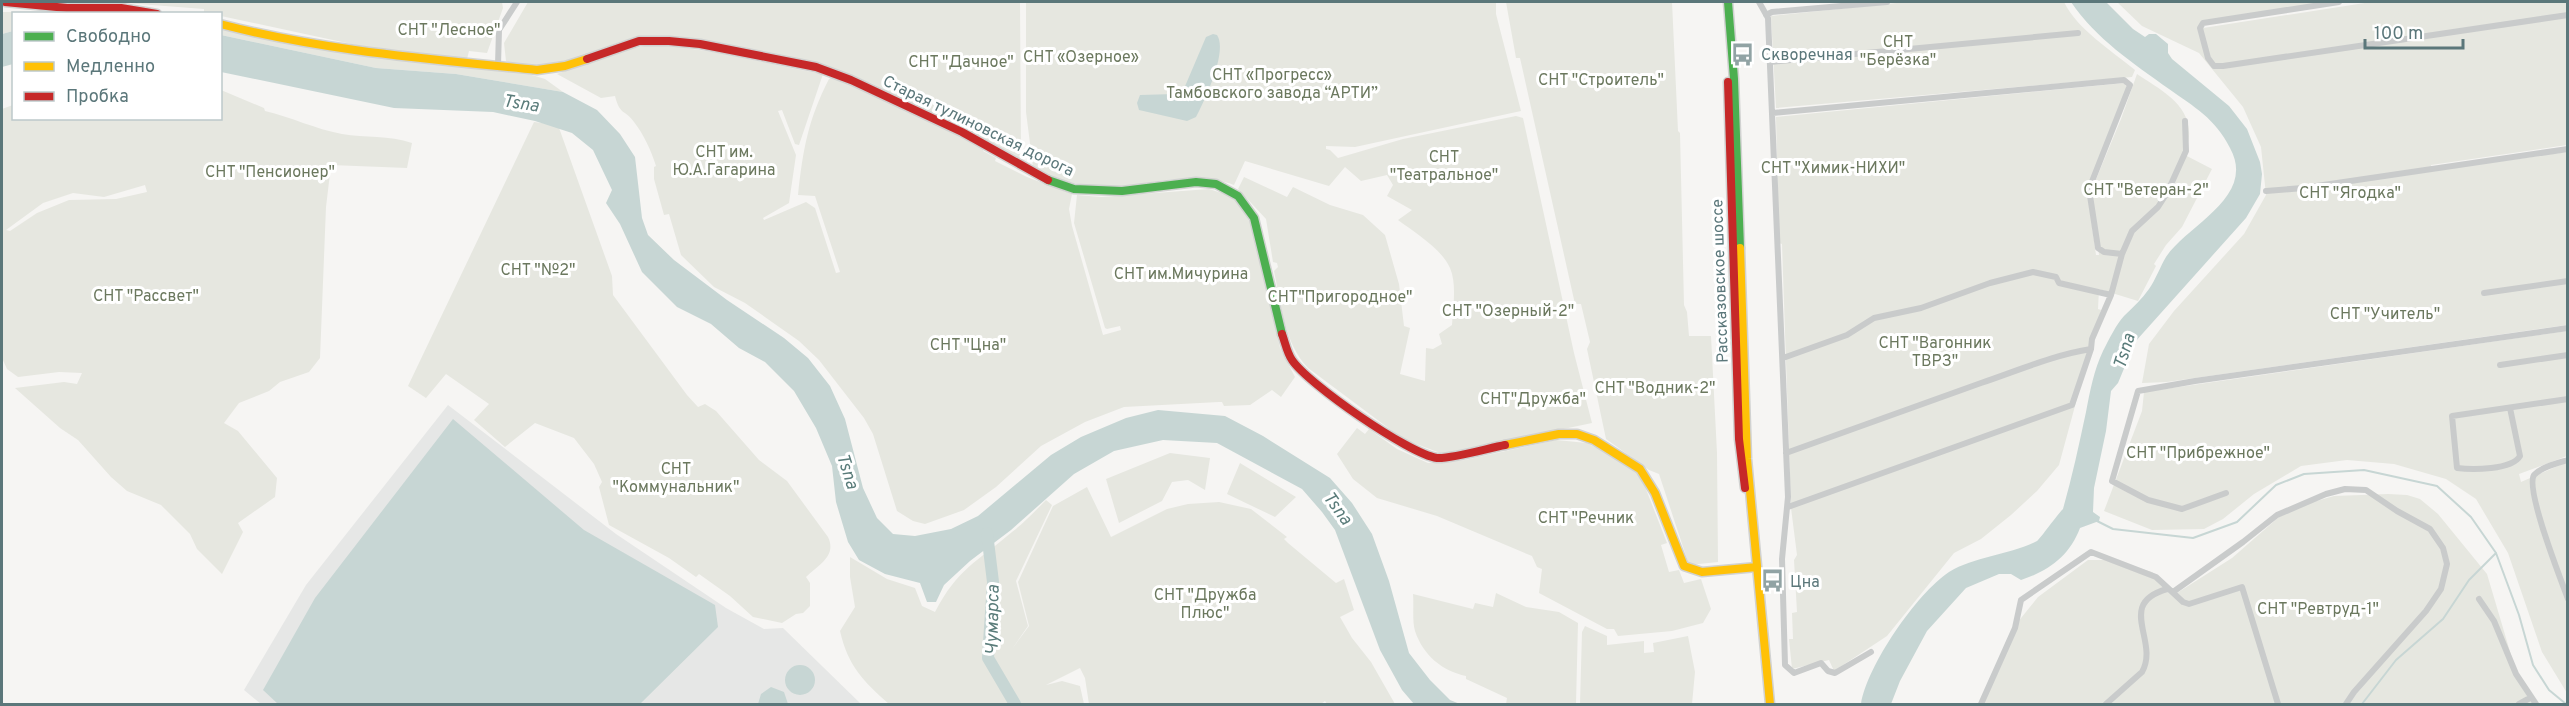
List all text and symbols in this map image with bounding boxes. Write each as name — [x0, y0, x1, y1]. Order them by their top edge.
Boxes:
legend — [12, 12, 222, 120]
scale bar — [2365, 12, 2462, 50]
park label: СНТ "Лесное" — [397, 21, 501, 41]
text: 100 m — [2374, 23, 2423, 46]
text: Свободно — [66, 26, 151, 49]
park label: СНТ "Берёзка" — [1860, 33, 1936, 71]
bus stop icon: Скворечная — [1730, 41, 1756, 67]
place label: Скворечная — [1761, 46, 1853, 66]
park label: СНТ «Озерное» — [1023, 48, 1139, 68]
park label: СНТ "Дачное" — [908, 53, 1014, 73]
text: Медленно — [66, 56, 155, 79]
park label: СНТ «Прогресс» Тамбовского завода “АРТИ” — [1166, 66, 1378, 104]
park label: СНТ "Строитель" — [1538, 71, 1664, 91]
street label: Старая тулиновская дорога — [879, 72, 1077, 182]
text: Пробка — [66, 86, 129, 109]
water label: Tsna — [501, 90, 541, 119]
park label: СНТ им. Ю.А.Гагарина — [673, 143, 775, 181]
park label: СНТ "Театральное" — [1390, 148, 1498, 186]
park label: СНТ "Химик-НИХИ" — [1761, 159, 1905, 179]
park label: СНТ "Пенсионер" — [205, 163, 335, 183]
park label: СНТ "Ветеран-2" — [2083, 181, 2209, 201]
park label: СНТ "Ягодка" — [2299, 184, 2401, 204]
street label: Рассказовское шоссе — [1708, 199, 1734, 363]
park label: СНТ "№2" — [500, 261, 576, 281]
park label: СНТ им.Мичурина — [1114, 265, 1248, 285]
park label: СНТ "Рассвет" — [93, 287, 199, 307]
park label: СНТ"Пригородное" — [1267, 288, 1413, 308]
park label: СНТ "Озерный-2" — [1442, 302, 1574, 322]
park label: СНТ "Учитель" — [2330, 305, 2440, 325]
water label: Tsna — [2109, 330, 2142, 372]
park label: СНТ "Вагонник ТВРЗ" — [1878, 334, 1992, 372]
park label: СНТ "Цна" — [930, 336, 1006, 356]
park label: СНТ "Водник-2" — [1595, 379, 1715, 399]
park label: СНТ"Дружба" — [1480, 390, 1586, 410]
park label: СНТ "Прибрежное" — [2126, 444, 2270, 464]
water label: Tsna — [830, 451, 863, 493]
park label: СНТ "Коммунальник" — [613, 460, 739, 498]
water label: Tsna — [1317, 488, 1357, 531]
park label: СНТ "Речник — [1538, 509, 1634, 529]
bus stop icon: Цна — [1759, 568, 1785, 594]
place label: Цна — [1790, 573, 1820, 593]
water label: Чумарса — [981, 584, 1006, 655]
park label: СНТ "Дружба Плюс" — [1154, 586, 1256, 624]
park label: СНТ "Ревтруд-1" — [2257, 600, 2379, 620]

